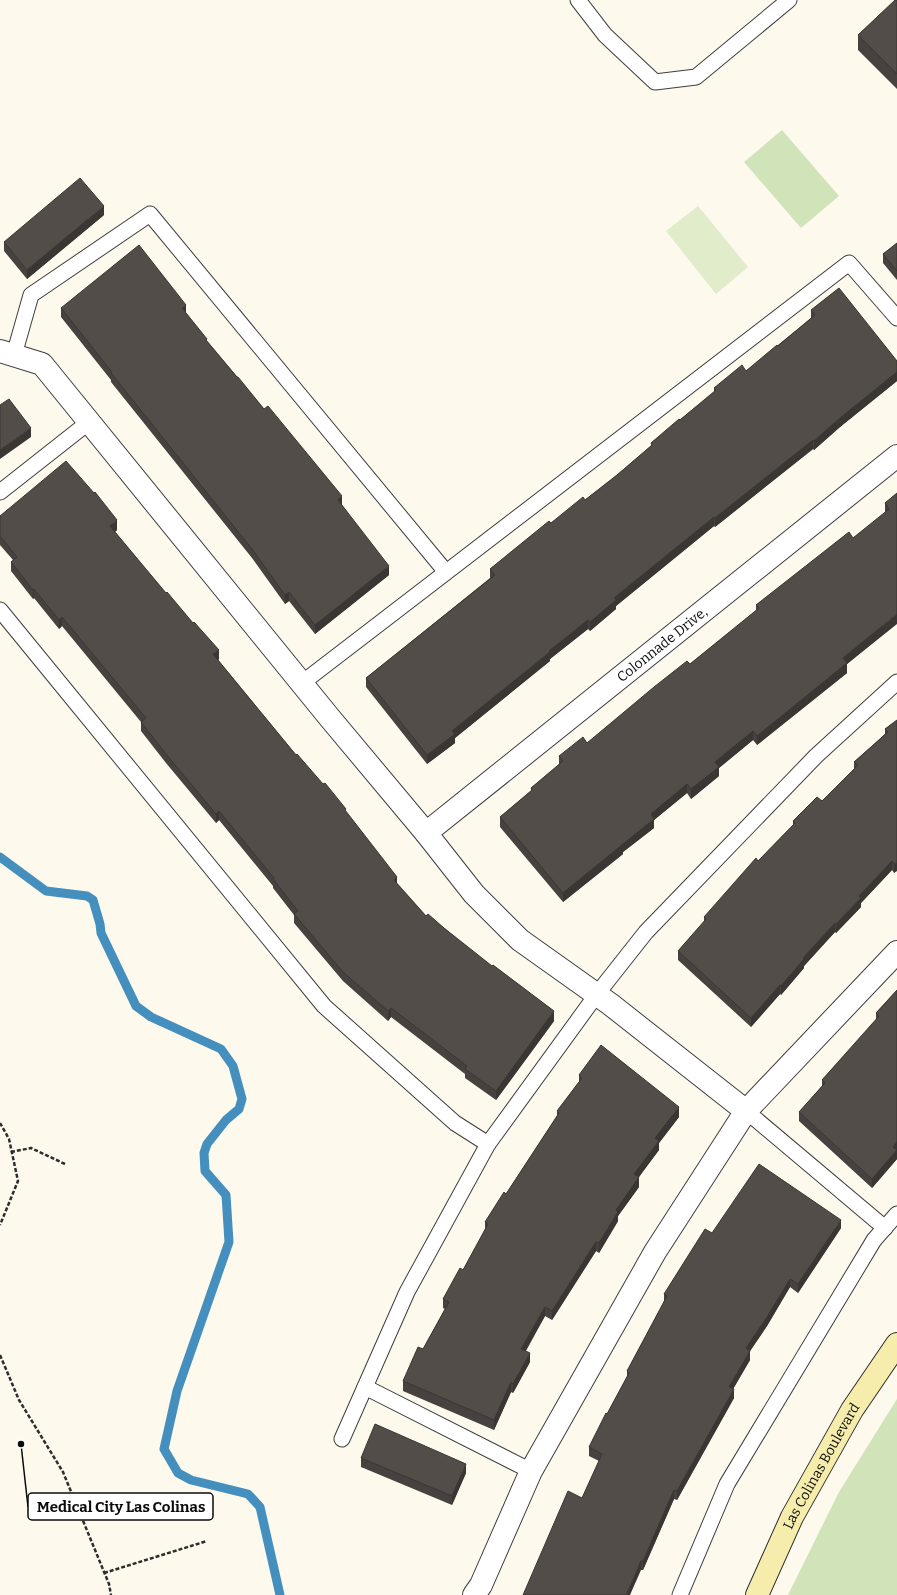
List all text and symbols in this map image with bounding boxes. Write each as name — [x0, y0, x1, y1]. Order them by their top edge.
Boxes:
street label: Colonnade Drive, — [613, 603, 710, 686]
street label: Las Colinas Boulevard — [779, 1400, 863, 1532]
callout: Medical City Las Colinas — [28, 1493, 213, 1520]
text: Medical City Las Colinas — [37, 1498, 205, 1516]

